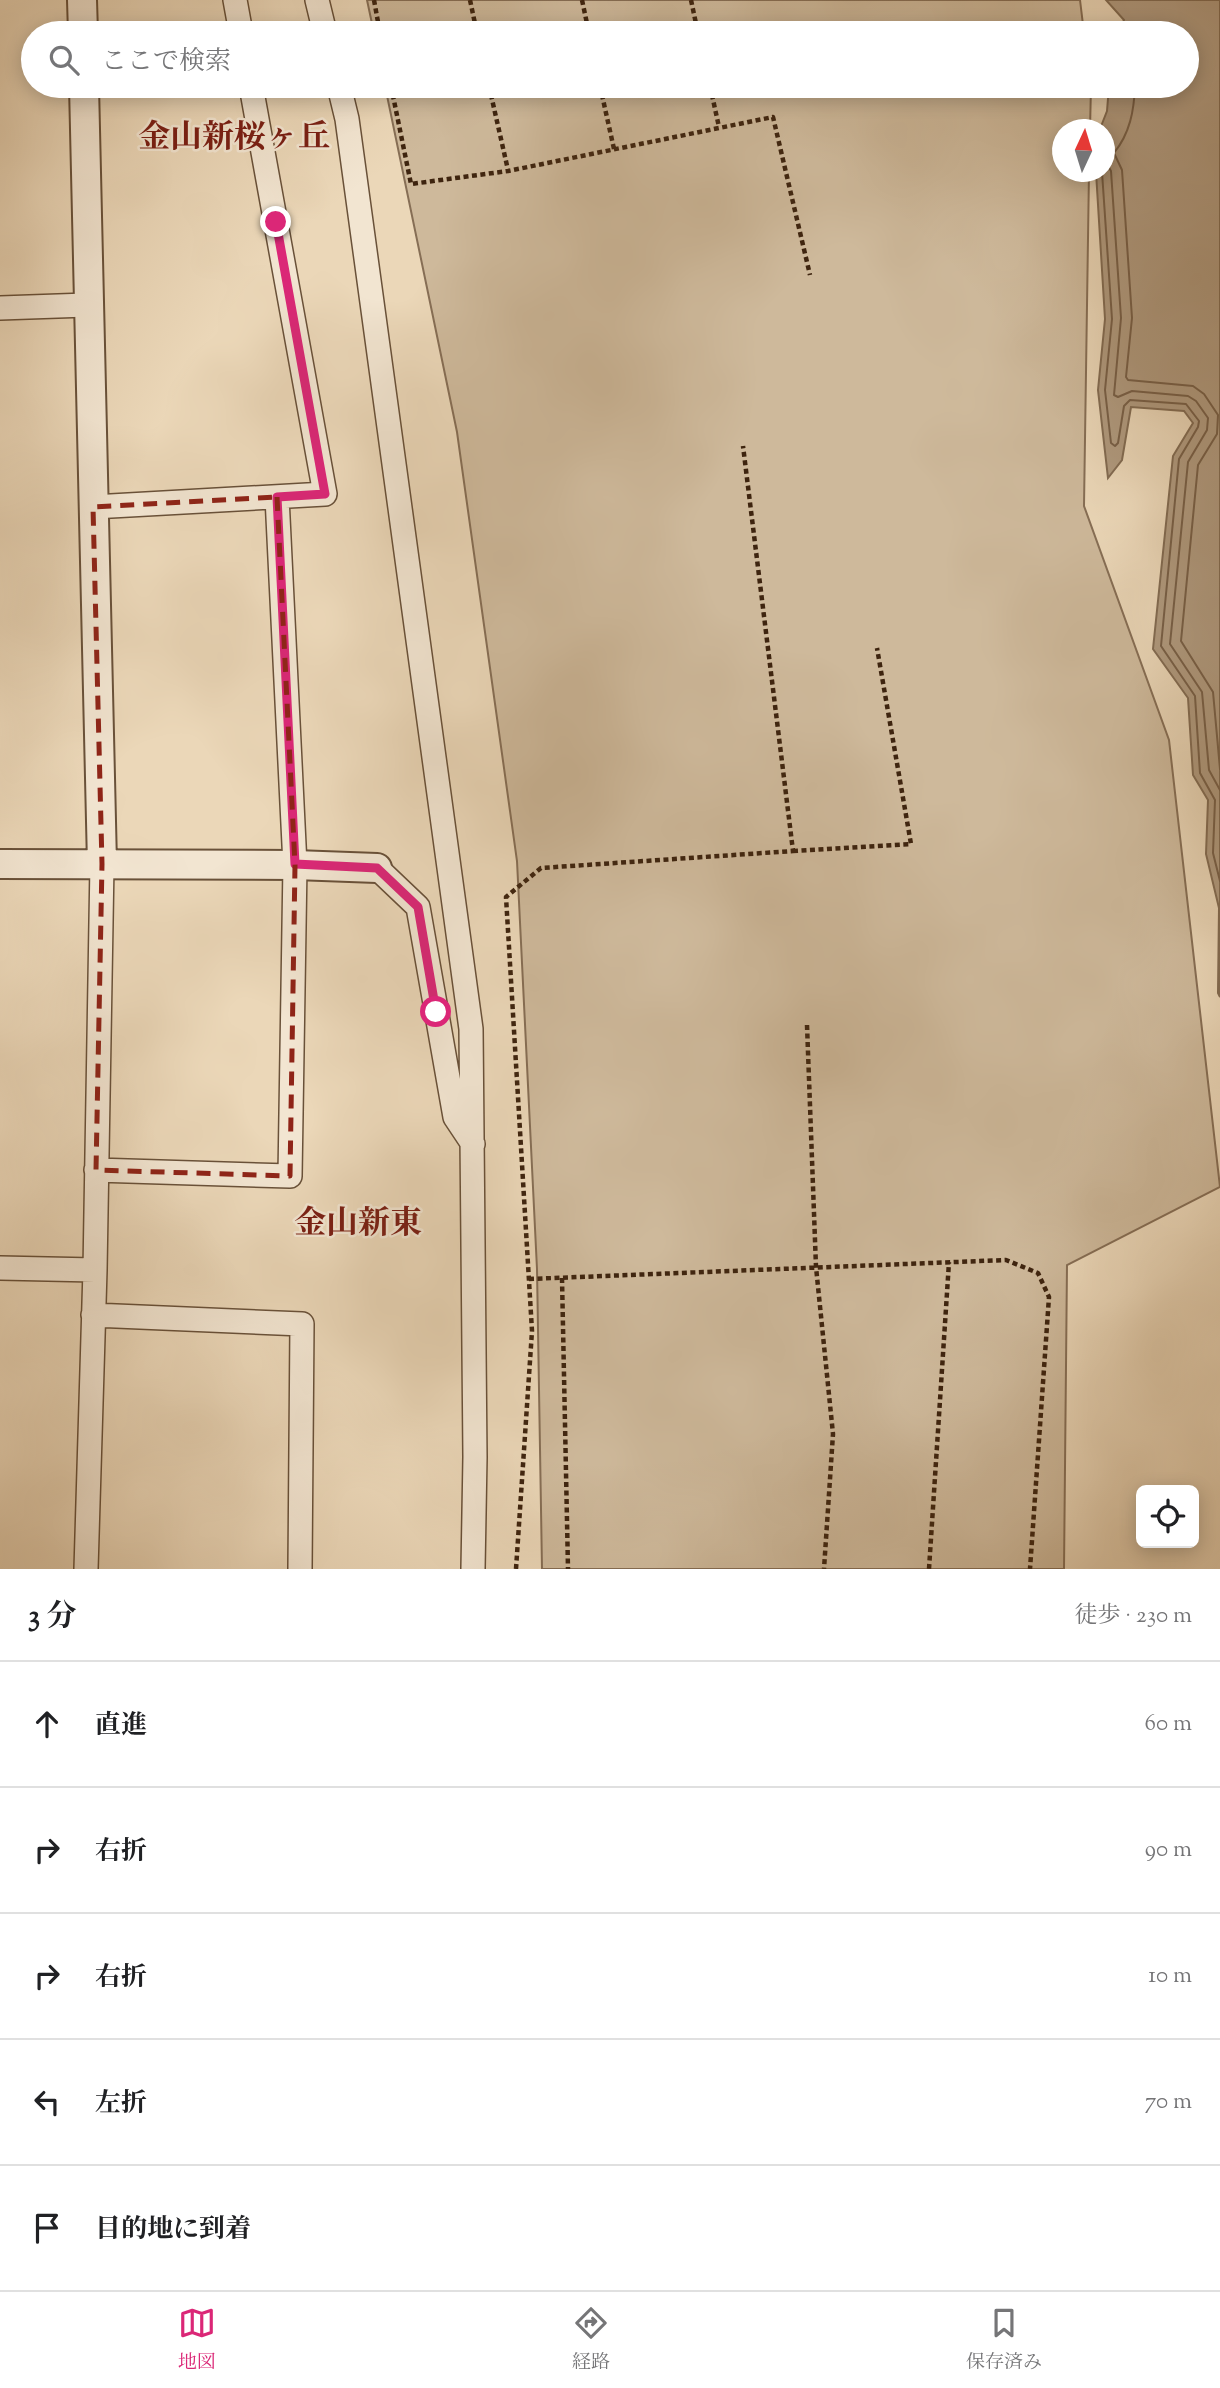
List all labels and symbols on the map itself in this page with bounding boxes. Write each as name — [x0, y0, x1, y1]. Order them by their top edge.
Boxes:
district label: 金山新桜ヶ丘 — [138, 116, 330, 162]
north arrow — [1052, 119, 1115, 182]
route end — [260, 206, 291, 237]
route start — [420, 996, 451, 1027]
district label: 金山新東 — [294, 1202, 422, 1248]

